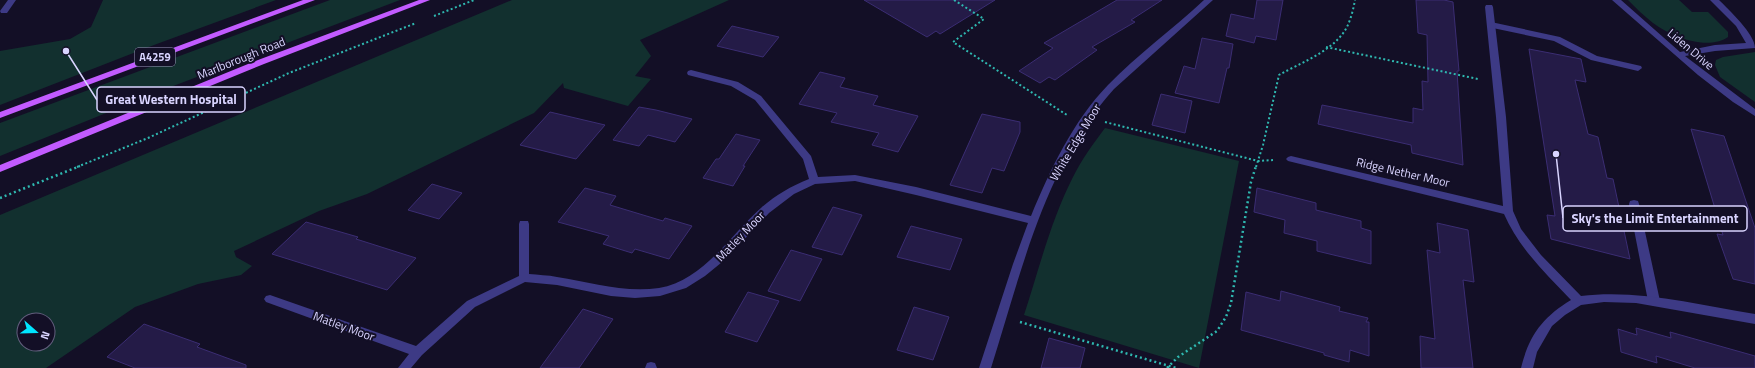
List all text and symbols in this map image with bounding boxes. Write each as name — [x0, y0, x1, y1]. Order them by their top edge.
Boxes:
street label: Liden Drive — [1663, 24, 1719, 74]
street label: Marlborough Road — [194, 32, 288, 84]
road number: A4259 — [135, 48, 175, 66]
callout: Great Western Hospital — [97, 87, 245, 112]
text: Great Western Hospital — [105, 89, 237, 109]
street label: White Edge Moor — [1044, 100, 1106, 184]
street label: Ridge Nether Moor — [1354, 152, 1452, 192]
street label: Matley Moor — [711, 206, 769, 266]
callout: Sky's the Limit Entertainment — [1563, 206, 1747, 231]
text: Sky's the Limit Entertainment — [1571, 208, 1739, 228]
street label: Matley Moor — [311, 306, 377, 346]
north arrow — [16, 312, 56, 352]
text: N — [37, 329, 54, 342]

